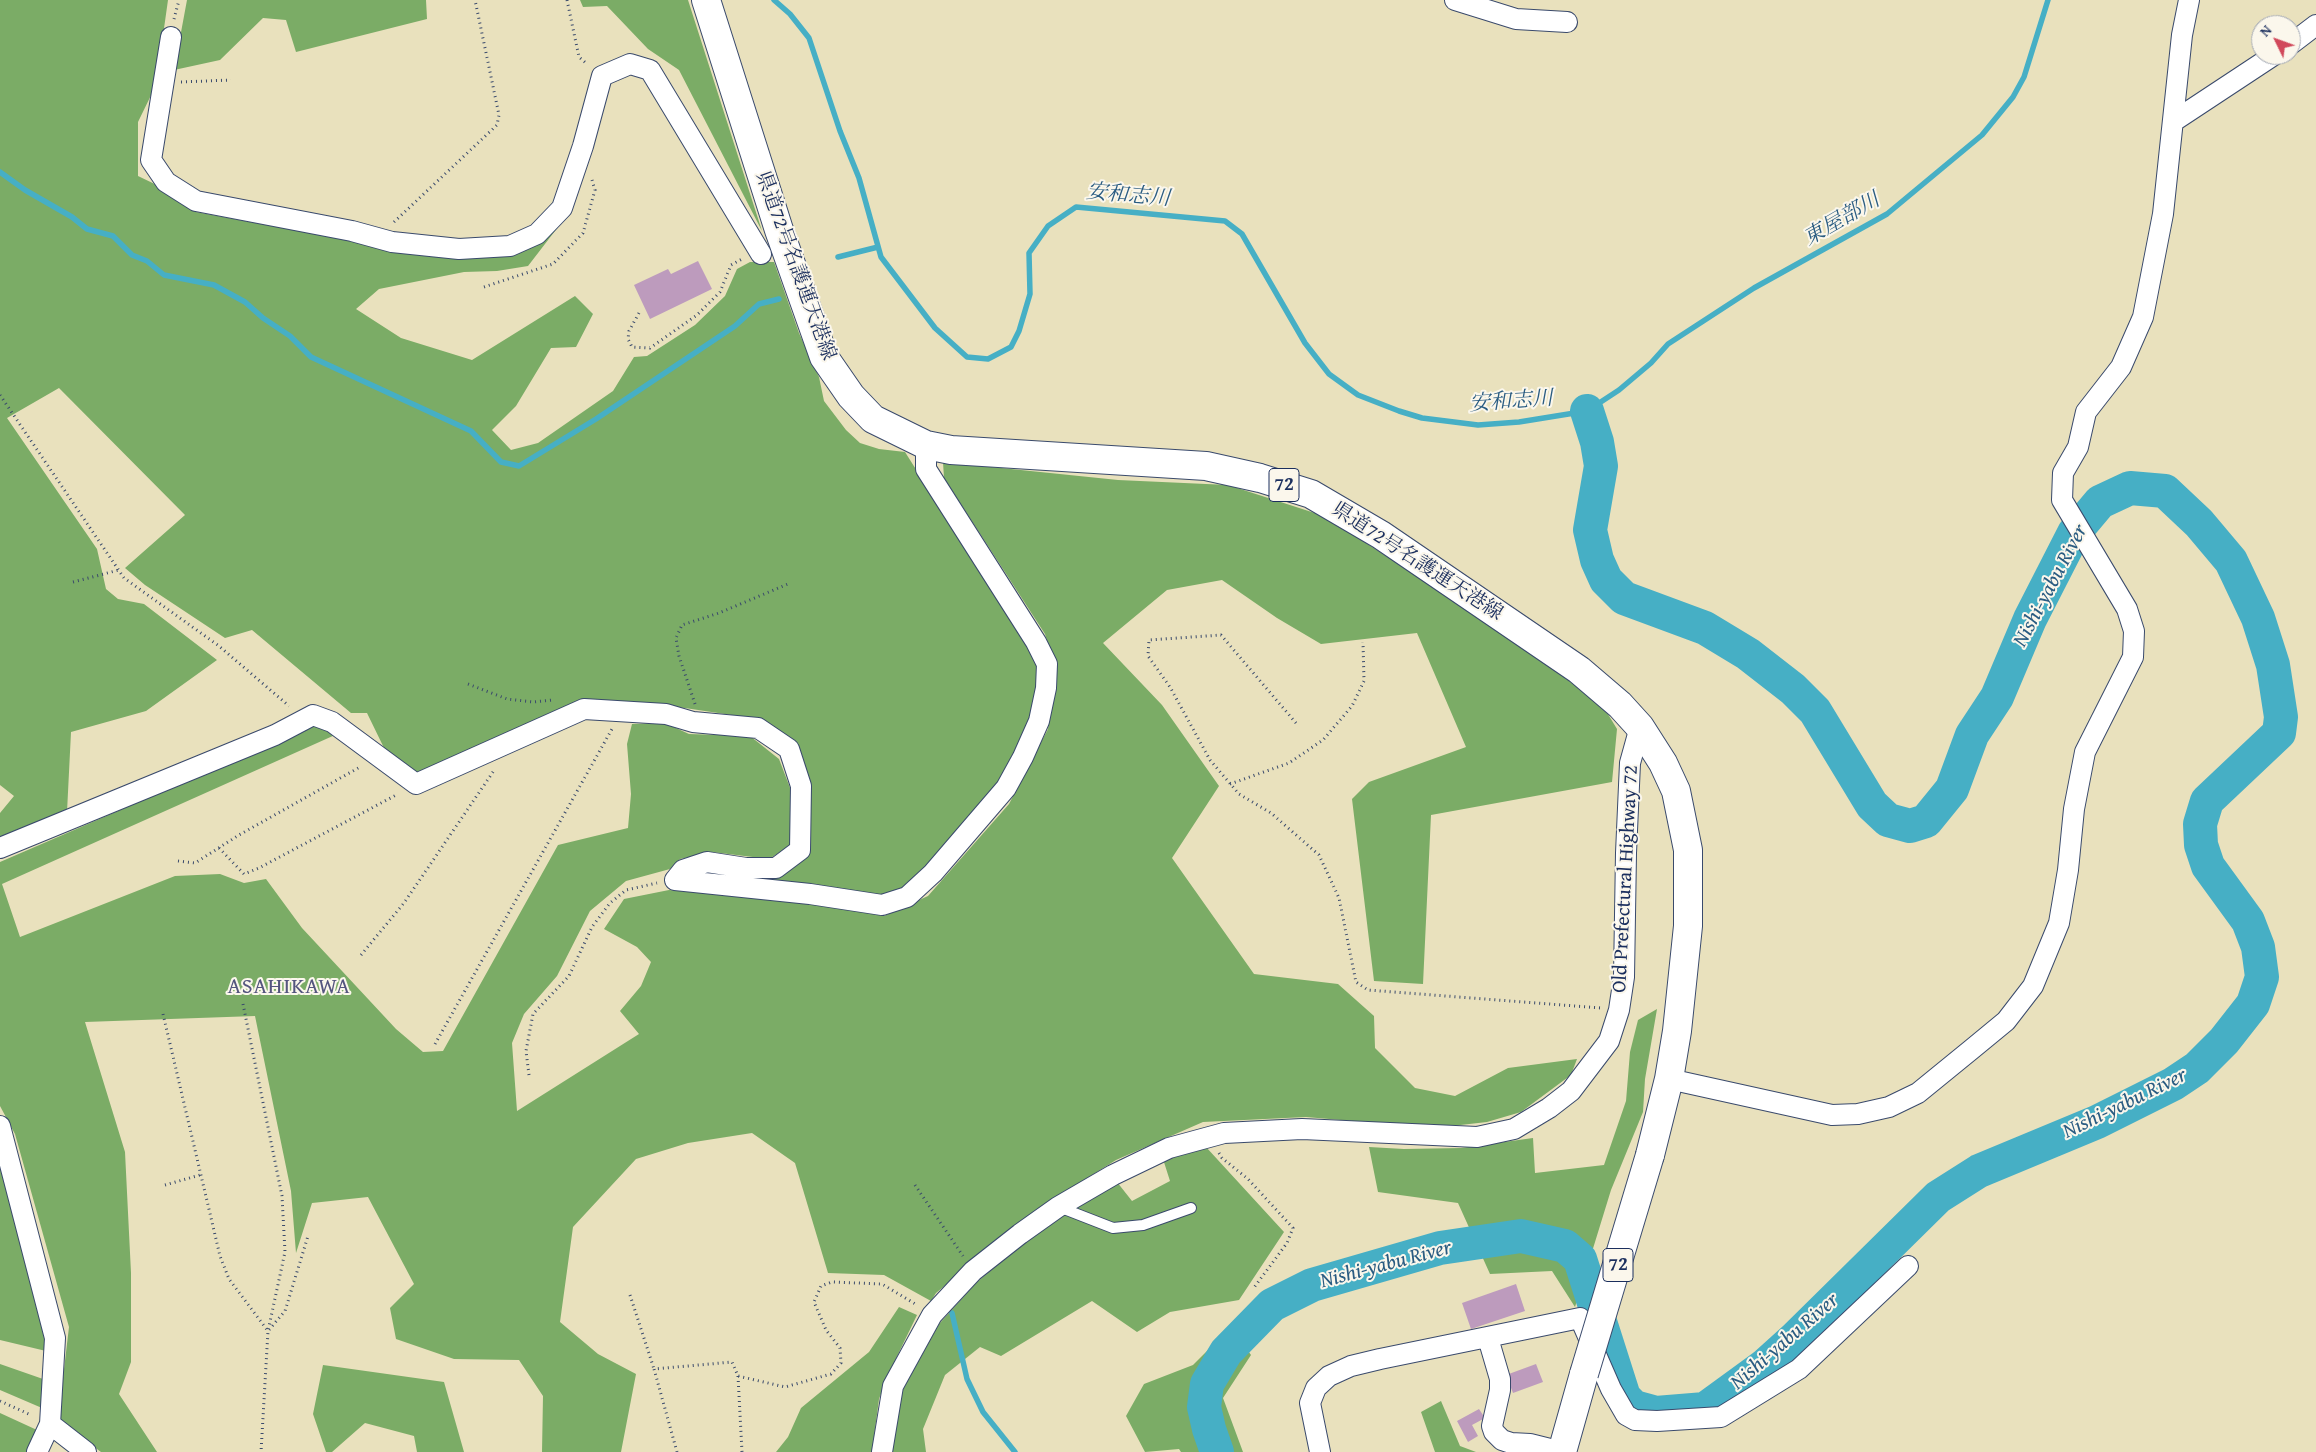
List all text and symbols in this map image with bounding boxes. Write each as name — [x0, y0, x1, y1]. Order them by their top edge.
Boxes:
north arrow — [2251, 15, 2301, 65]
text: N — [2255, 20, 2276, 41]
street label: 県道72号名護運天港線 — [750, 168, 840, 364]
water label: 安和志川 — [1085, 180, 1171, 212]
water label: 東屋部川 — [1799, 188, 1885, 252]
water label: 安和志川 — [1468, 387, 1554, 417]
road number: 72 — [1269, 468, 1299, 502]
street label: 県道72号名護運天港線 — [1327, 498, 1507, 626]
water label: Nishi-yabu River — [2008, 521, 2094, 651]
street label: Old Prefectural Highway 72 — [1608, 765, 1644, 993]
district label: ASAHIKAWA — [226, 974, 352, 1000]
water label: Nishi-yabu River — [2059, 1063, 2191, 1145]
water label: Nishi-yabu River — [1318, 1235, 1454, 1295]
road number: 72 — [1603, 1248, 1633, 1282]
water label: Nishi-yabu River — [1726, 1288, 1844, 1396]

